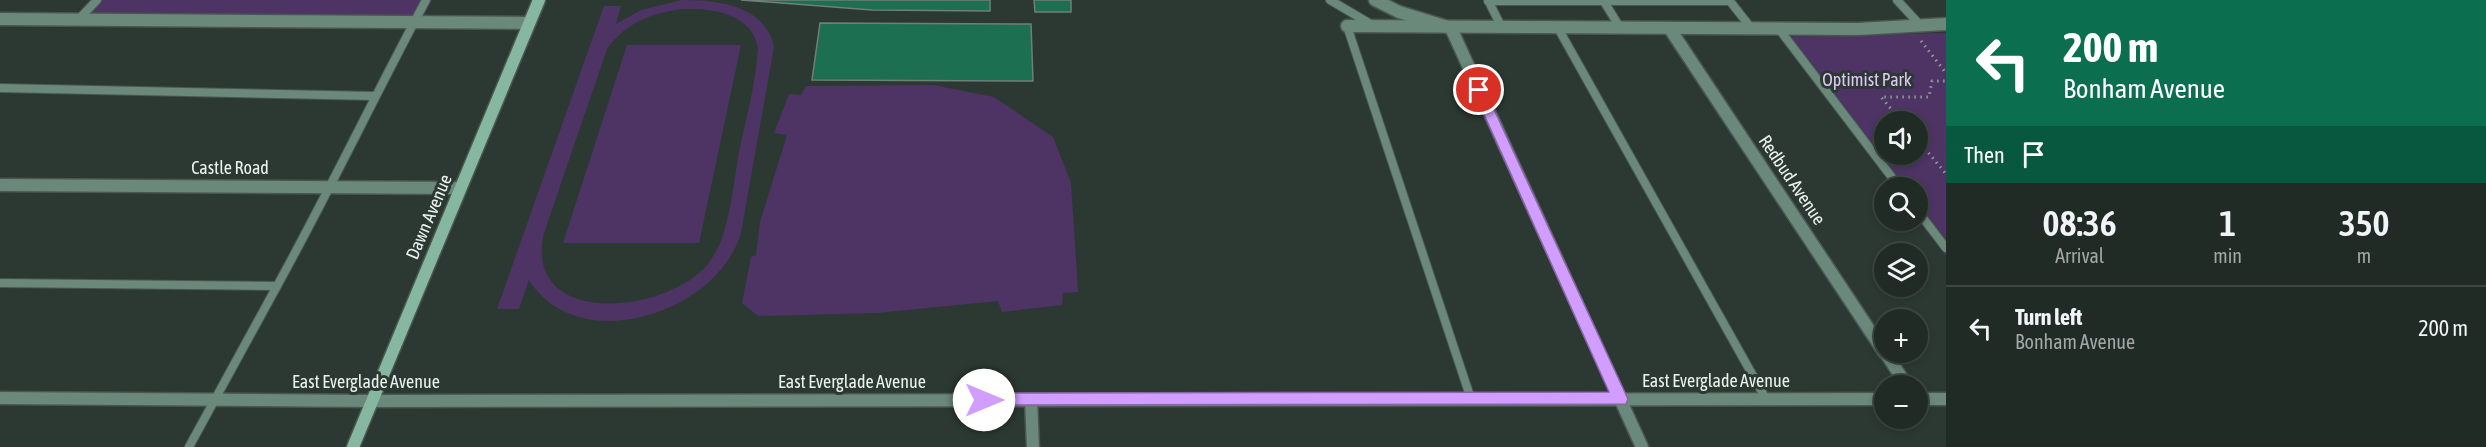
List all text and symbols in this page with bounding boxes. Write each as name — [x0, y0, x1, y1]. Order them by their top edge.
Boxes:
text: 200 m — [2063, 23, 2158, 71]
icon: left — [1964, 24, 2042, 102]
pin — [1453, 64, 1504, 115]
park label: Optimist Park — [1822, 69, 1912, 90]
icon: arrive — [1462, 73, 1495, 106]
text: Bonham Avenue — [2063, 73, 2225, 104]
map controls — [1874, 111, 1928, 429]
button: sound — [1874, 111, 1928, 165]
street label: Redbud Avenue — [1755, 131, 1830, 229]
icon: arrive — [2017, 138, 2050, 171]
text: Then — [1964, 142, 2005, 168]
street label: Castle Road — [191, 157, 269, 178]
street label: Dawn Avenue — [401, 171, 456, 262]
button: search — [1874, 177, 1928, 231]
text: 08:36 — [2043, 202, 2117, 244]
text: 1 — [2219, 202, 2236, 244]
text: 350 — [2339, 202, 2389, 244]
button: layers — [1874, 243, 1928, 297]
text: Arrival — [2055, 244, 2104, 267]
text: min — [2213, 244, 2242, 267]
text: m — [2357, 244, 2371, 267]
text: Turn left — [2015, 304, 2082, 330]
button: + — [1874, 309, 1928, 363]
icon: left — [1964, 312, 1997, 345]
text: 200 m — [2418, 315, 2468, 341]
text: Bonham Avenue — [2015, 330, 2135, 353]
position arrow — [952, 368, 1016, 432]
street label: East Everglade Avenue — [1642, 370, 1790, 391]
street label: East Everglade Avenue — [292, 371, 440, 392]
street label: East Everglade Avenue — [778, 371, 926, 392]
button: − — [1874, 375, 1928, 429]

